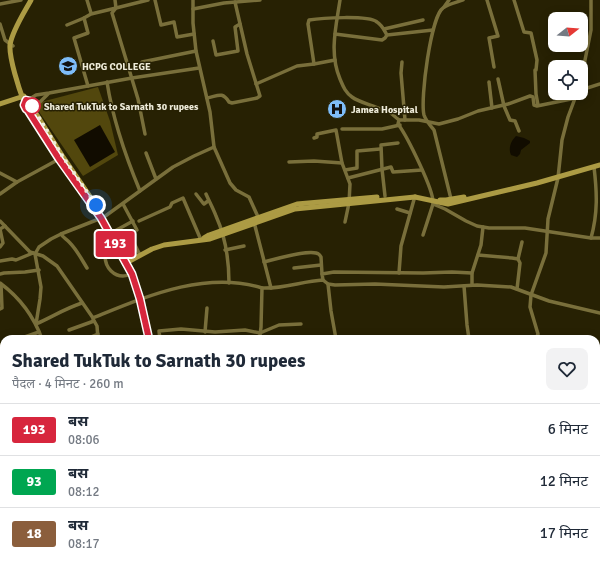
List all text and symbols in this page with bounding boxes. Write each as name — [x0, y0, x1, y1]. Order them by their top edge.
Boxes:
north arrow — [548, 12, 588, 52]
map controls — [548, 12, 588, 100]
school or university icon: HCPG COLLEGE — [57, 55, 79, 77]
button: locate — [548, 60, 588, 100]
place label: HCPG COLLEGE — [82, 61, 151, 73]
marker: Shared TukTuk to Sarnath 30 rupees — [23, 97, 41, 115]
hospital icon: Jamea Hospital — [326, 98, 348, 120]
place label: Shared TukTuk to Sarnath 30 rupees — [44, 101, 199, 113]
place label: Jamea Hospital — [351, 104, 418, 116]
your location — [86, 195, 106, 215]
line badge: 193 — [92, 231, 138, 257]
text: 193 — [104, 235, 126, 252]
button: heart — [546, 348, 588, 390]
text: Shared TukTuk to Sarnath 30 rupees — [12, 349, 305, 373]
text: पैदल · 4 मिनट · 260 m — [12, 376, 124, 392]
text: बस — [68, 412, 88, 430]
text: 6 मिनट — [548, 420, 588, 438]
text: 193 — [23, 421, 45, 438]
text: 08:06 — [68, 432, 100, 448]
text: बस — [68, 464, 88, 482]
text: 12 मिनट — [540, 472, 588, 490]
text: 93 — [26, 473, 42, 490]
text: 08:12 — [68, 484, 100, 500]
text: बस — [68, 516, 88, 534]
text: 17 मिनट — [540, 524, 588, 542]
text: 18 — [26, 525, 42, 542]
text: 08:17 — [68, 536, 100, 552]

